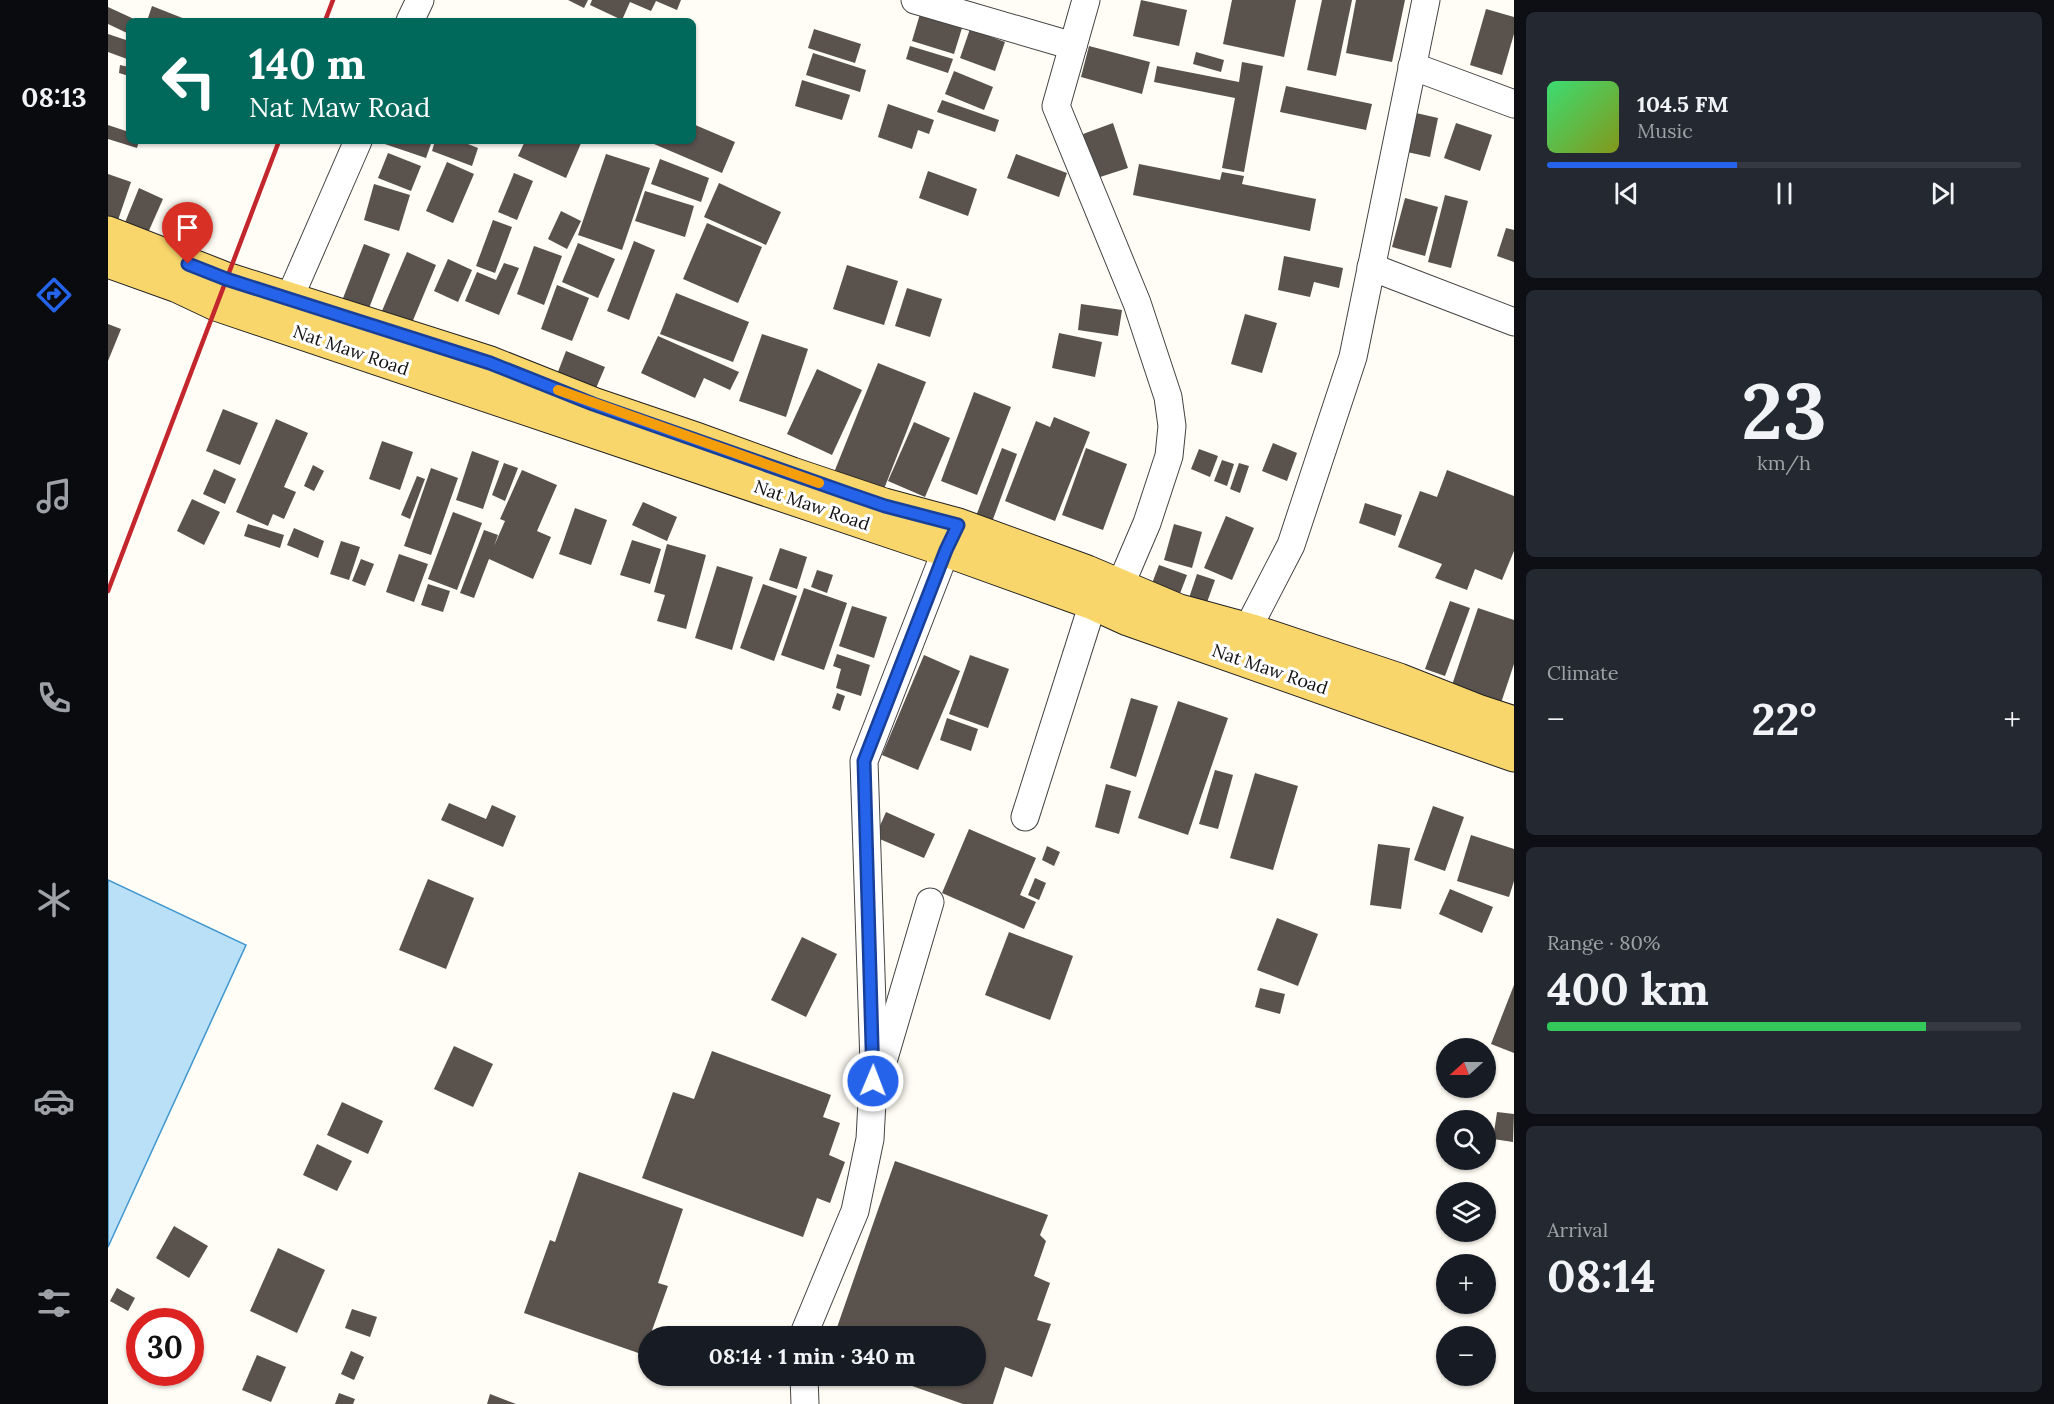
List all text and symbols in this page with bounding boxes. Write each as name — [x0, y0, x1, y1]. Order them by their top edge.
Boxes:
text: 140 m — [249, 37, 365, 91]
icon: left — [150, 42, 228, 120]
text: 08:13 — [21, 80, 87, 114]
text: Nat Maw Road — [249, 90, 430, 124]
text: 104.5 FM — [1637, 90, 1729, 118]
text: Music — [1637, 118, 1693, 143]
icon: previous — [1610, 177, 1643, 210]
icon: pause — [1768, 177, 1801, 210]
icon: next — [1926, 177, 1959, 210]
pin — [162, 202, 213, 264]
icon: arrive — [171, 211, 204, 244]
icon: directions — [33, 274, 75, 316]
street label: Nat Maw Road — [290, 319, 412, 381]
text: 23 — [1741, 361, 1827, 460]
text: km/h — [1757, 450, 1811, 475]
street label: Nat Maw Road — [751, 474, 873, 536]
icon: music — [33, 475, 75, 517]
street label: Nat Maw Road — [1209, 638, 1331, 700]
text: Climate — [1547, 660, 1619, 685]
icon: phone — [33, 677, 75, 719]
text: 22° — [1751, 690, 1817, 747]
text: − — [1547, 698, 1565, 740]
text: + — [2003, 698, 2021, 740]
icon: climate — [33, 879, 75, 921]
text: Range · 80% — [1547, 930, 1660, 955]
text: 400 km — [1547, 960, 1709, 1017]
north arrow — [1436, 1038, 1496, 1098]
map controls — [1436, 1038, 1496, 1386]
position arrow — [841, 1049, 905, 1113]
icon: car — [33, 1080, 75, 1122]
button: search — [1436, 1110, 1496, 1170]
button: layers — [1436, 1182, 1496, 1242]
text: Arrival — [1547, 1217, 1608, 1242]
text: 08:14 — [1547, 1247, 1656, 1304]
button: + — [1436, 1254, 1496, 1314]
icon: filters — [33, 1282, 75, 1324]
speed limit sign: 30 — [126, 1308, 204, 1386]
button: − — [1436, 1326, 1496, 1386]
text: 08:14 · 1 min · 340 m — [709, 1342, 915, 1370]

